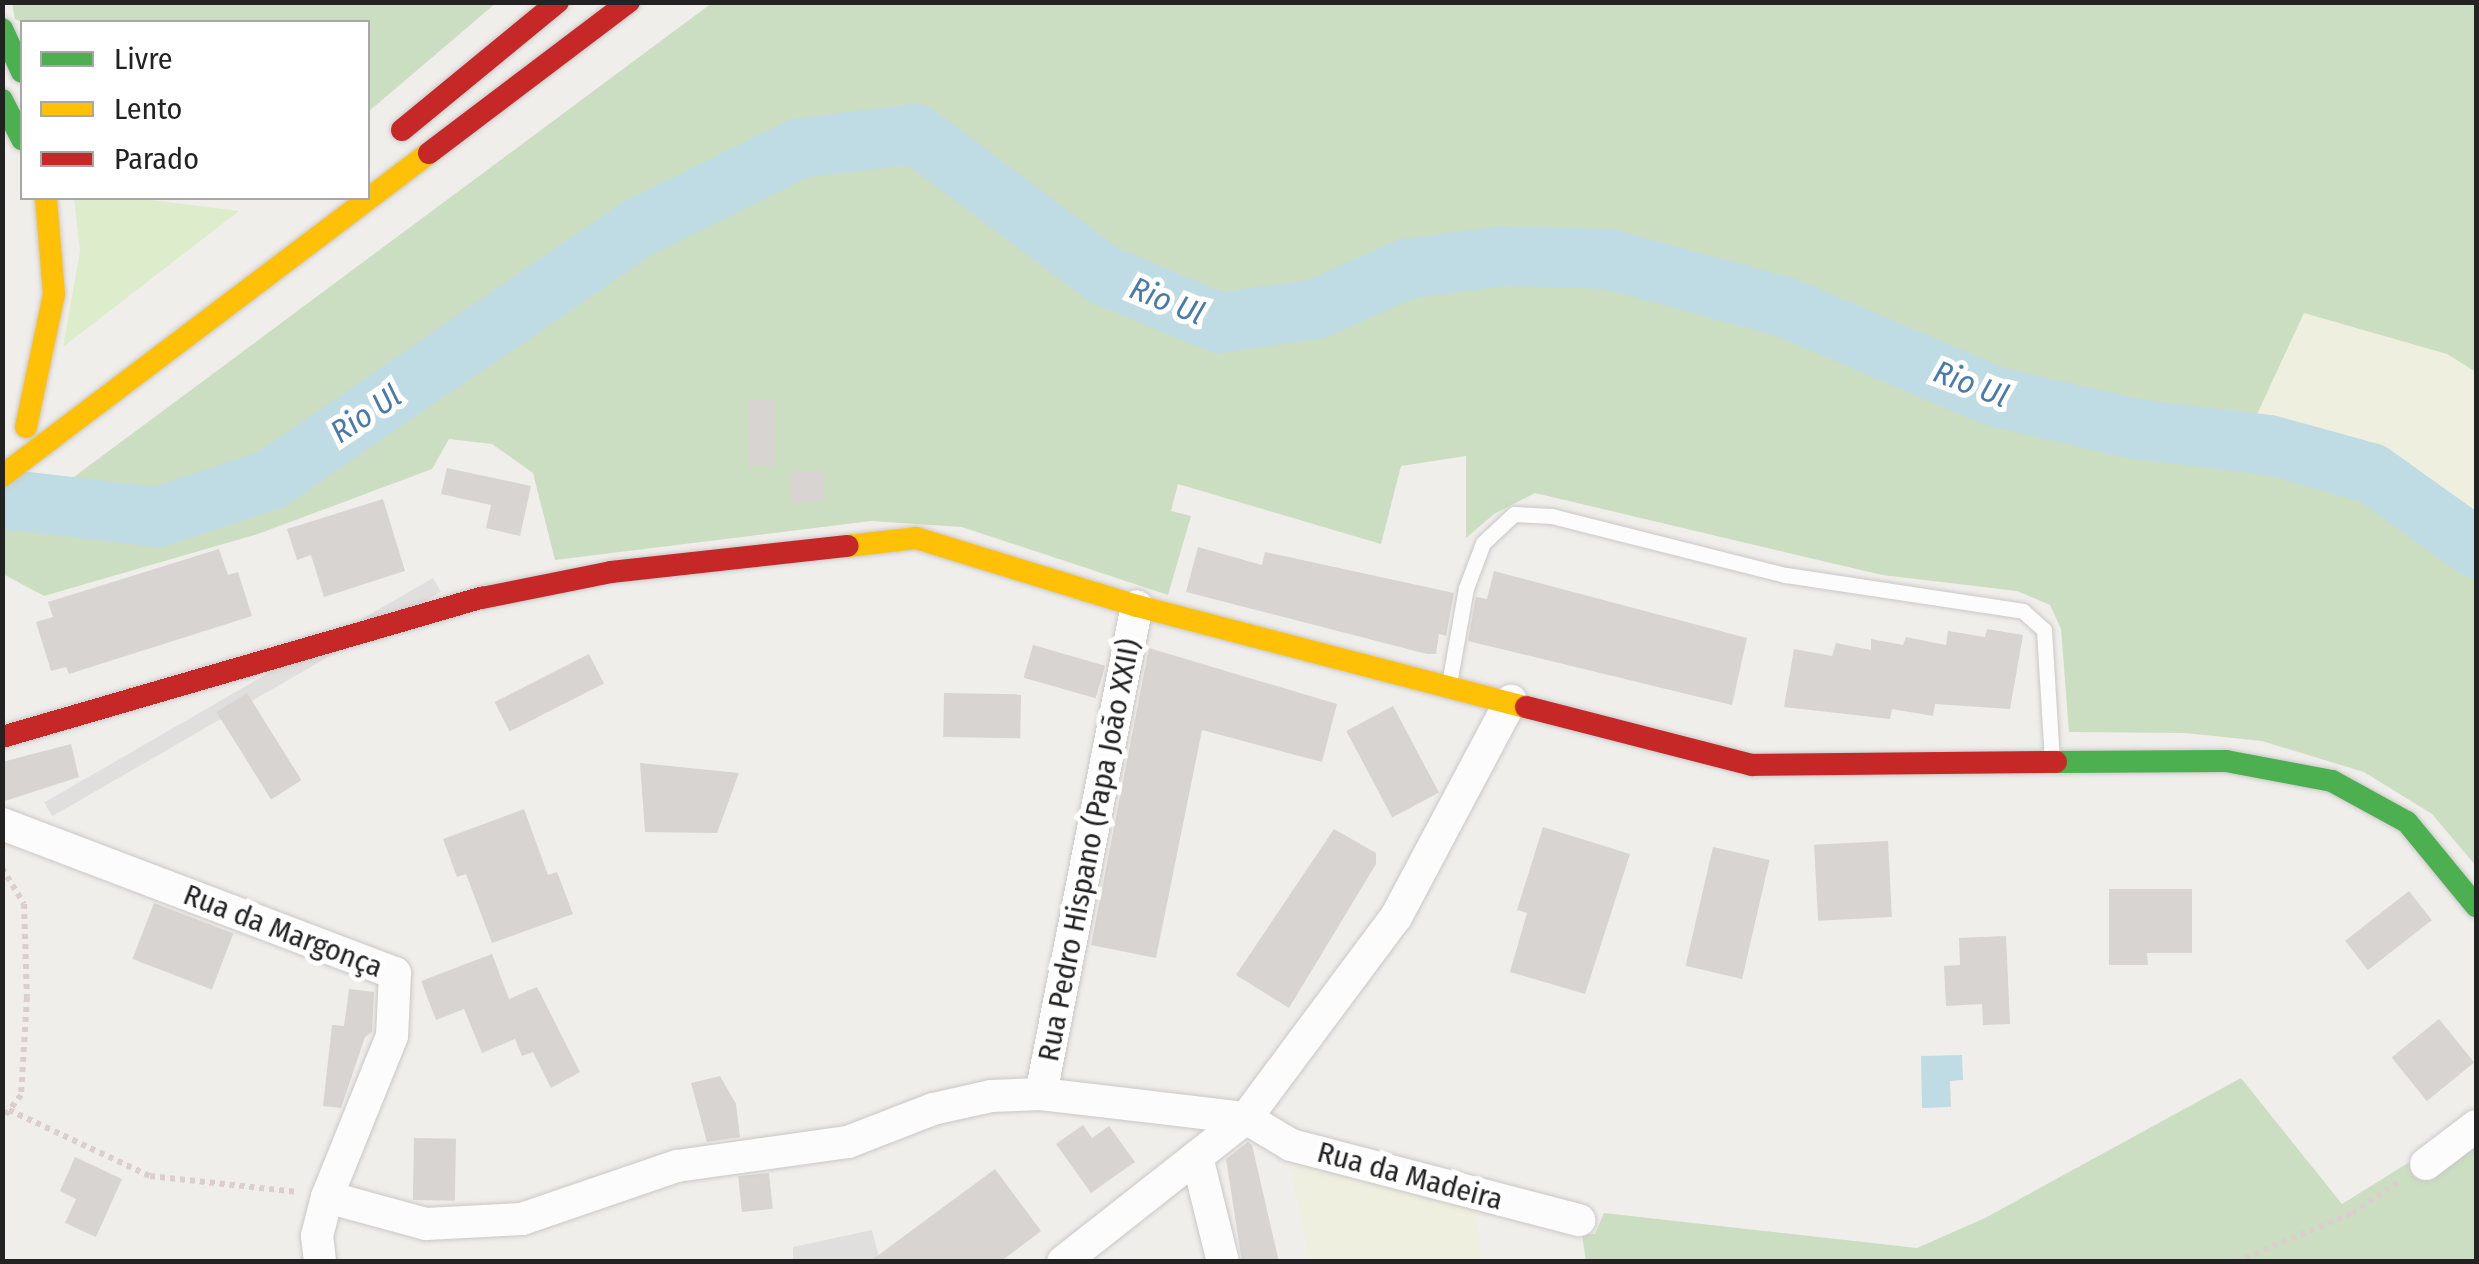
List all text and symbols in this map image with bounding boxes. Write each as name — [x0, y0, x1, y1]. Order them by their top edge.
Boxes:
legend — [20, 20, 370, 200]
text: Livre — [114, 41, 173, 77]
text: Lento — [114, 91, 182, 127]
text: Parado — [114, 141, 199, 177]
water label: Rio Ul — [1124, 269, 1210, 333]
water label: Rio Ul — [1928, 352, 2014, 416]
water label: Rio Ul — [323, 377, 409, 451]
street label: Rua Pedro Hispano (Papa João XXII) — [1030, 636, 1148, 1064]
street label: Rua da Margonça — [178, 877, 388, 985]
street label: Rua da Madeira — [1313, 1134, 1507, 1218]

